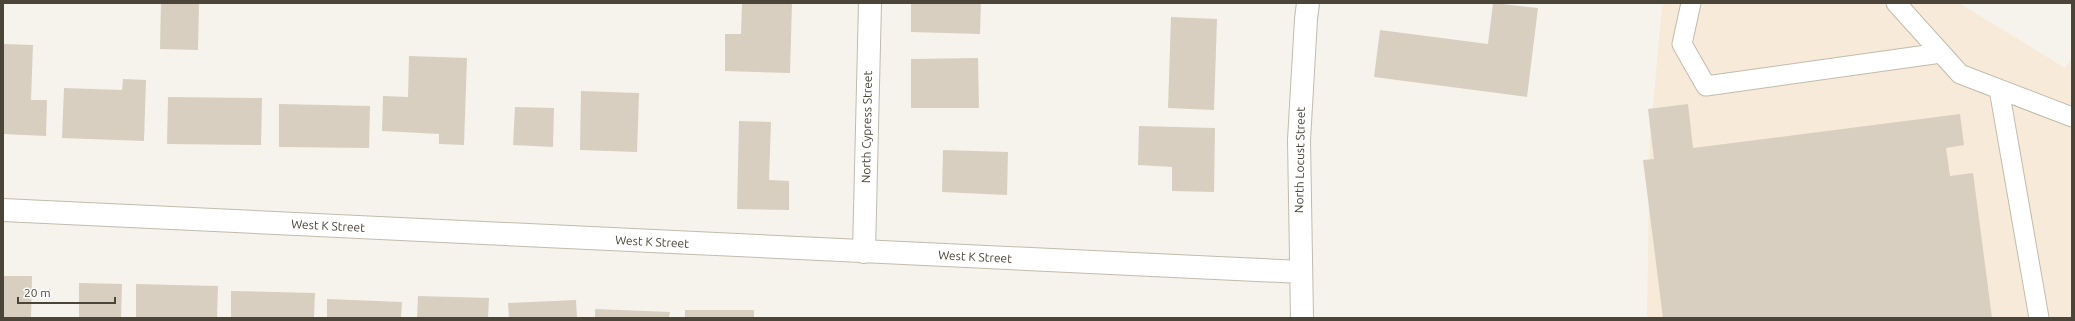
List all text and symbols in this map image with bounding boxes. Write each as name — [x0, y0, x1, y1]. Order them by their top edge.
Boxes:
street label: North Cypress Street — [859, 70, 874, 183]
street label: North Locust Street — [1292, 107, 1307, 213]
street label: West K Street — [291, 217, 365, 234]
street label: West K Street — [615, 233, 689, 250]
street label: West K Street — [938, 248, 1012, 265]
scale bar — [18, 279, 115, 305]
text: 20 m — [24, 286, 51, 299]

